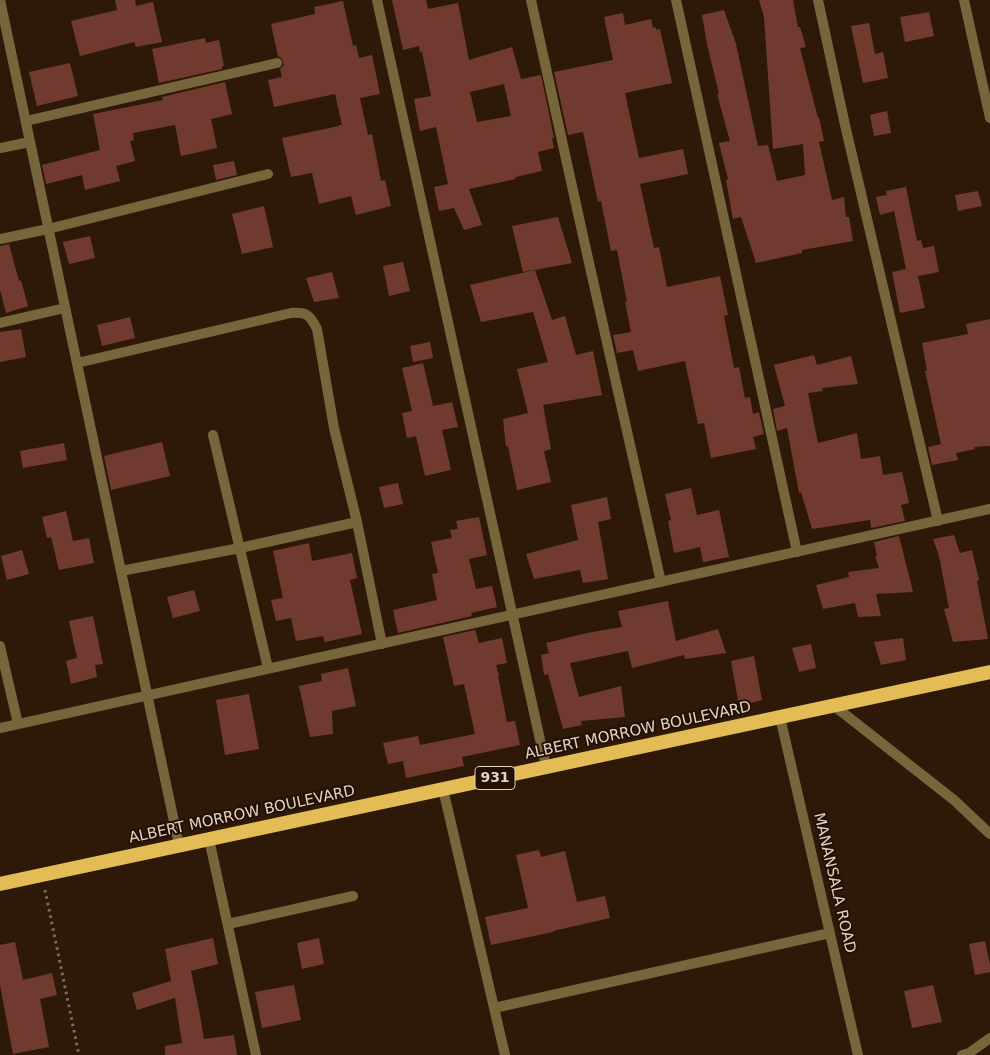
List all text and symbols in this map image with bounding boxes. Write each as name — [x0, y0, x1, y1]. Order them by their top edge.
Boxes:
street label: ALBERT MORROW BOULEVARD — [523, 698, 753, 764]
road number: 931 — [475, 766, 515, 790]
street label: ALBERT MORROW BOULEVARD — [127, 782, 357, 848]
street label: MANANSALA ROAD — [809, 811, 859, 955]

